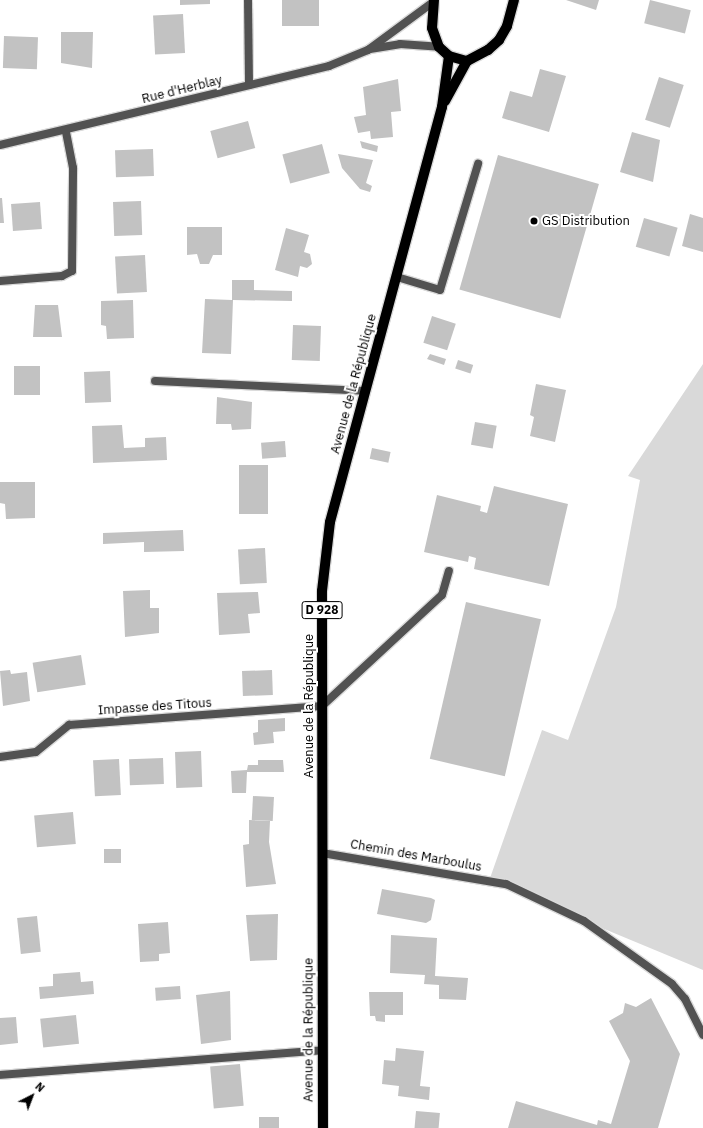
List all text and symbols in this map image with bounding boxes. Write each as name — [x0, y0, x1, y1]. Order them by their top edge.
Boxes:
street label: Rue d'Herblay — [140, 72, 224, 108]
place label: GS Distribution — [542, 213, 630, 229]
marker: GS Distribution — [529, 216, 539, 226]
street label: Avenue de la République — [328, 312, 380, 456]
road number: D 928 — [301, 600, 343, 620]
street label: Avenue de la République — [301, 634, 317, 778]
street label: Impasse des Titous — [98, 695, 212, 719]
street label: Chemin des Marboulus — [349, 837, 483, 875]
street label: Avenue de la République — [301, 958, 317, 1102]
north arrow — [12, 1076, 52, 1116]
text: N — [32, 1079, 48, 1095]

